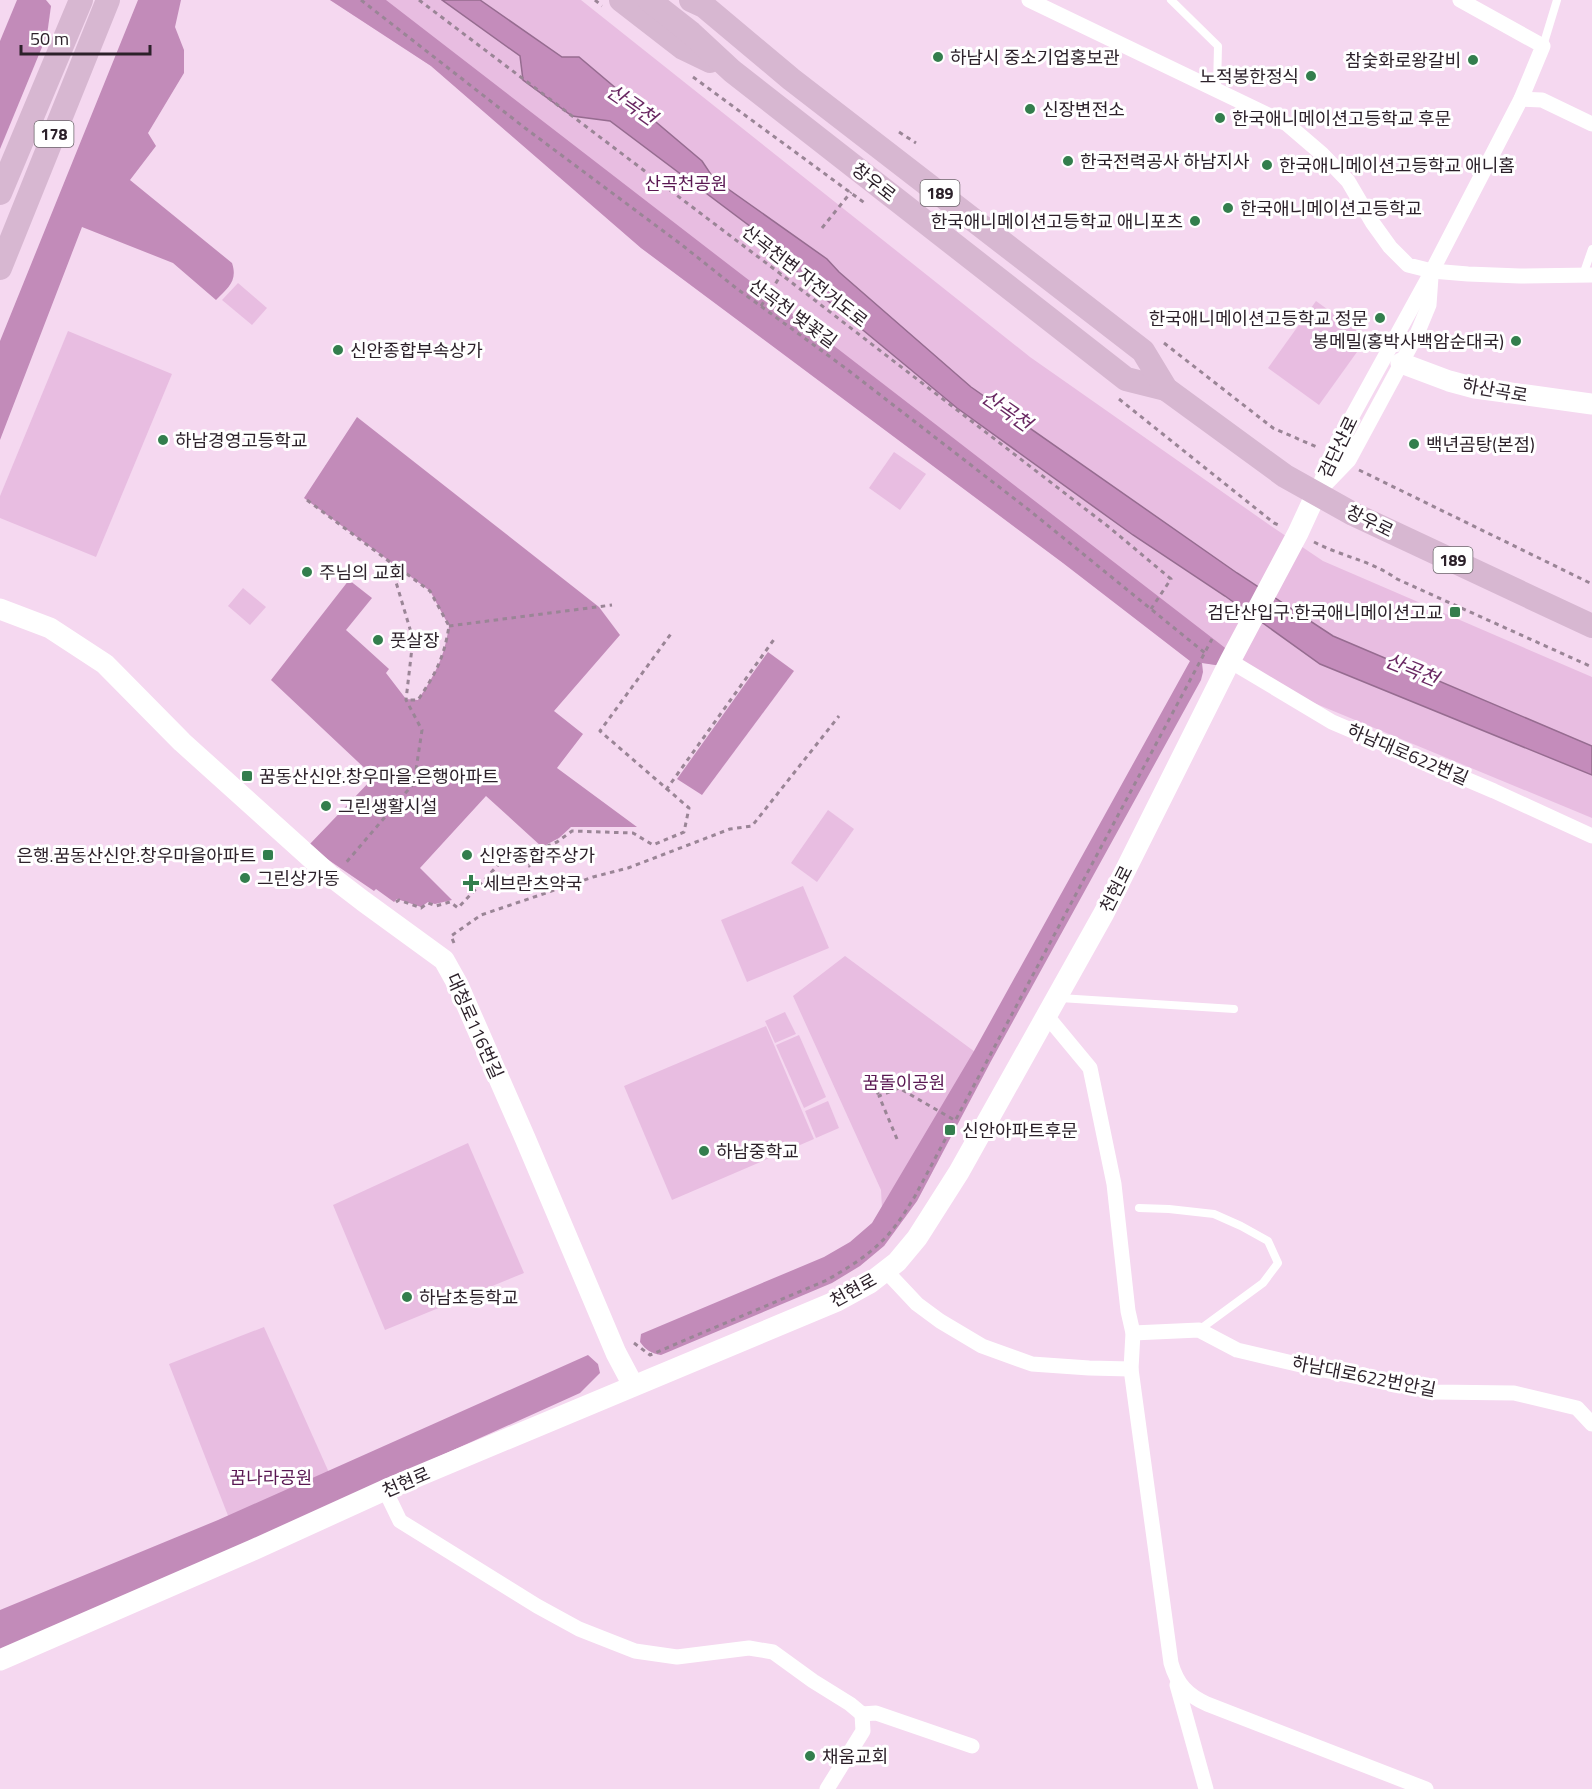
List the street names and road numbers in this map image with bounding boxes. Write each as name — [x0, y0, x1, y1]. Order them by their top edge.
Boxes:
road number: 178 — [34, 121, 74, 147]
street label: 창우로 — [846, 156, 902, 208]
road number: 189 — [920, 180, 960, 206]
street label: 산곡천변 자전거도로 — [736, 218, 874, 334]
street label: 산곡천 벚꽃길 — [743, 272, 843, 354]
street label: 하산곡로 — [1460, 371, 1530, 409]
street label: 검단산로 — [1311, 411, 1365, 483]
street label: 창우로 — [1342, 498, 1398, 544]
road number: 189 — [1434, 547, 1472, 573]
street label: 하남대로622번길 — [1343, 716, 1473, 792]
street label: 천현로 — [1093, 861, 1139, 917]
street label: 대청로116번길 — [440, 969, 510, 1083]
street label: 천현로 — [825, 1266, 881, 1314]
street label: 하남대로622번안길 — [1290, 1349, 1438, 1403]
street label: 천현로 — [378, 1460, 434, 1504]

